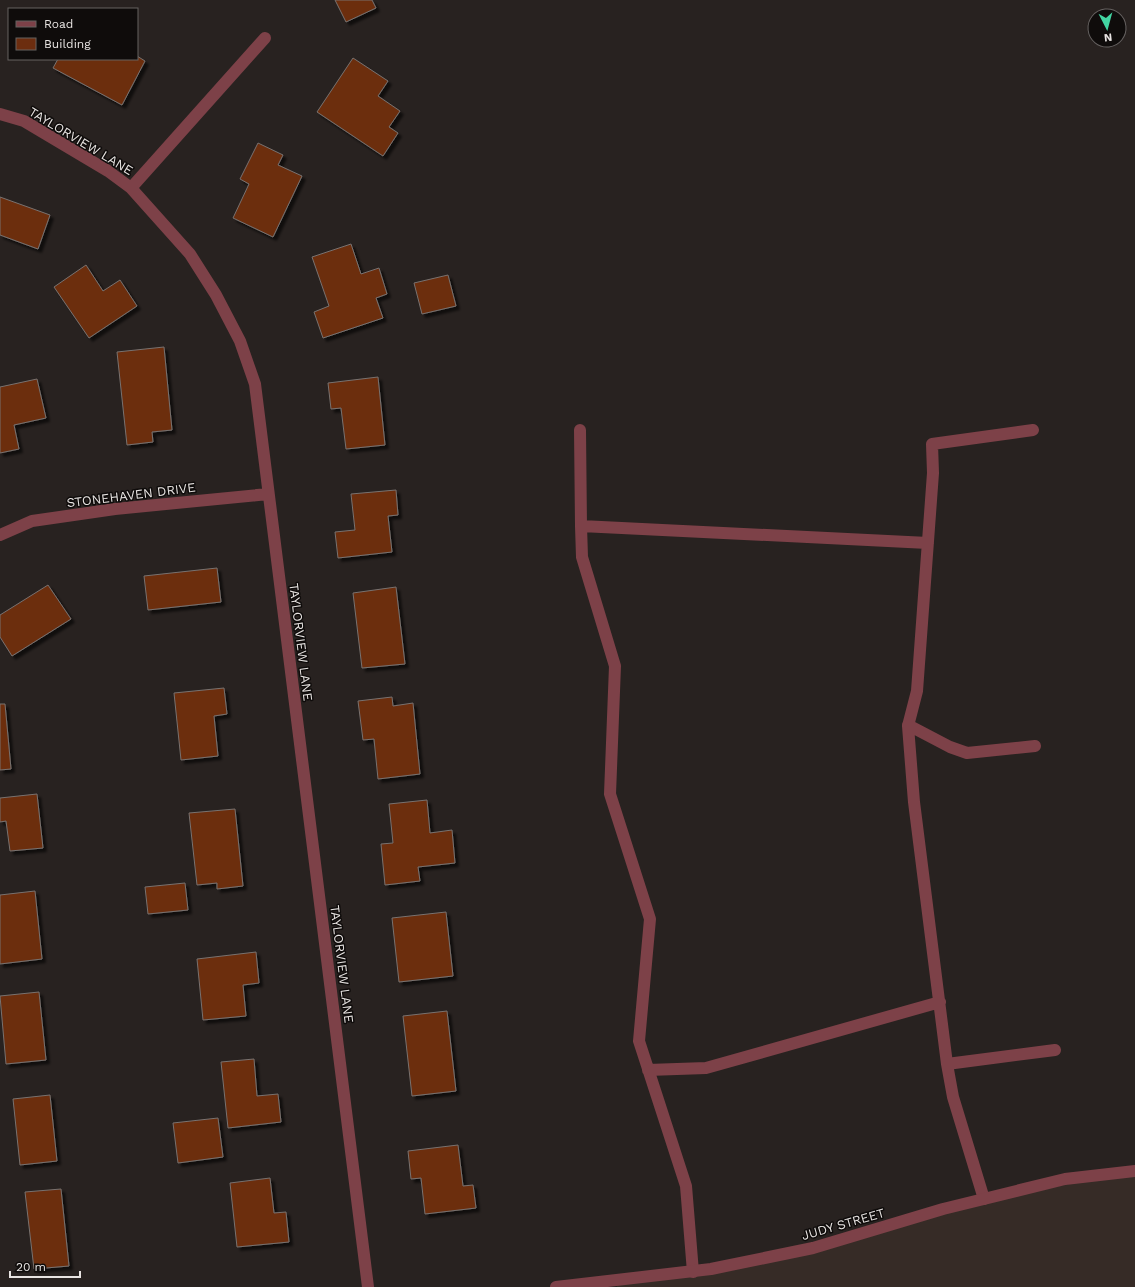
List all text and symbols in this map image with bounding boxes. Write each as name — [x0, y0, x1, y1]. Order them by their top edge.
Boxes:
legend — [8, 8, 138, 60]
north arrow — [1087, 8, 1127, 48]
text: Road — [44, 17, 73, 31]
text: N — [1103, 31, 1113, 44]
text: Building — [44, 37, 91, 51]
street label: TAYLORVIEW LANE — [26, 104, 136, 178]
street label: STONEHAVEN DRIVE — [66, 480, 196, 510]
street label: TAYLORVIEW LANE — [286, 582, 316, 702]
street label: TAYLORVIEW LANE — [327, 904, 357, 1024]
street label: JUDY STREET — [800, 1205, 886, 1243]
scale bar — [10, 1253, 80, 1279]
text: 20 m — [16, 1260, 46, 1274]

